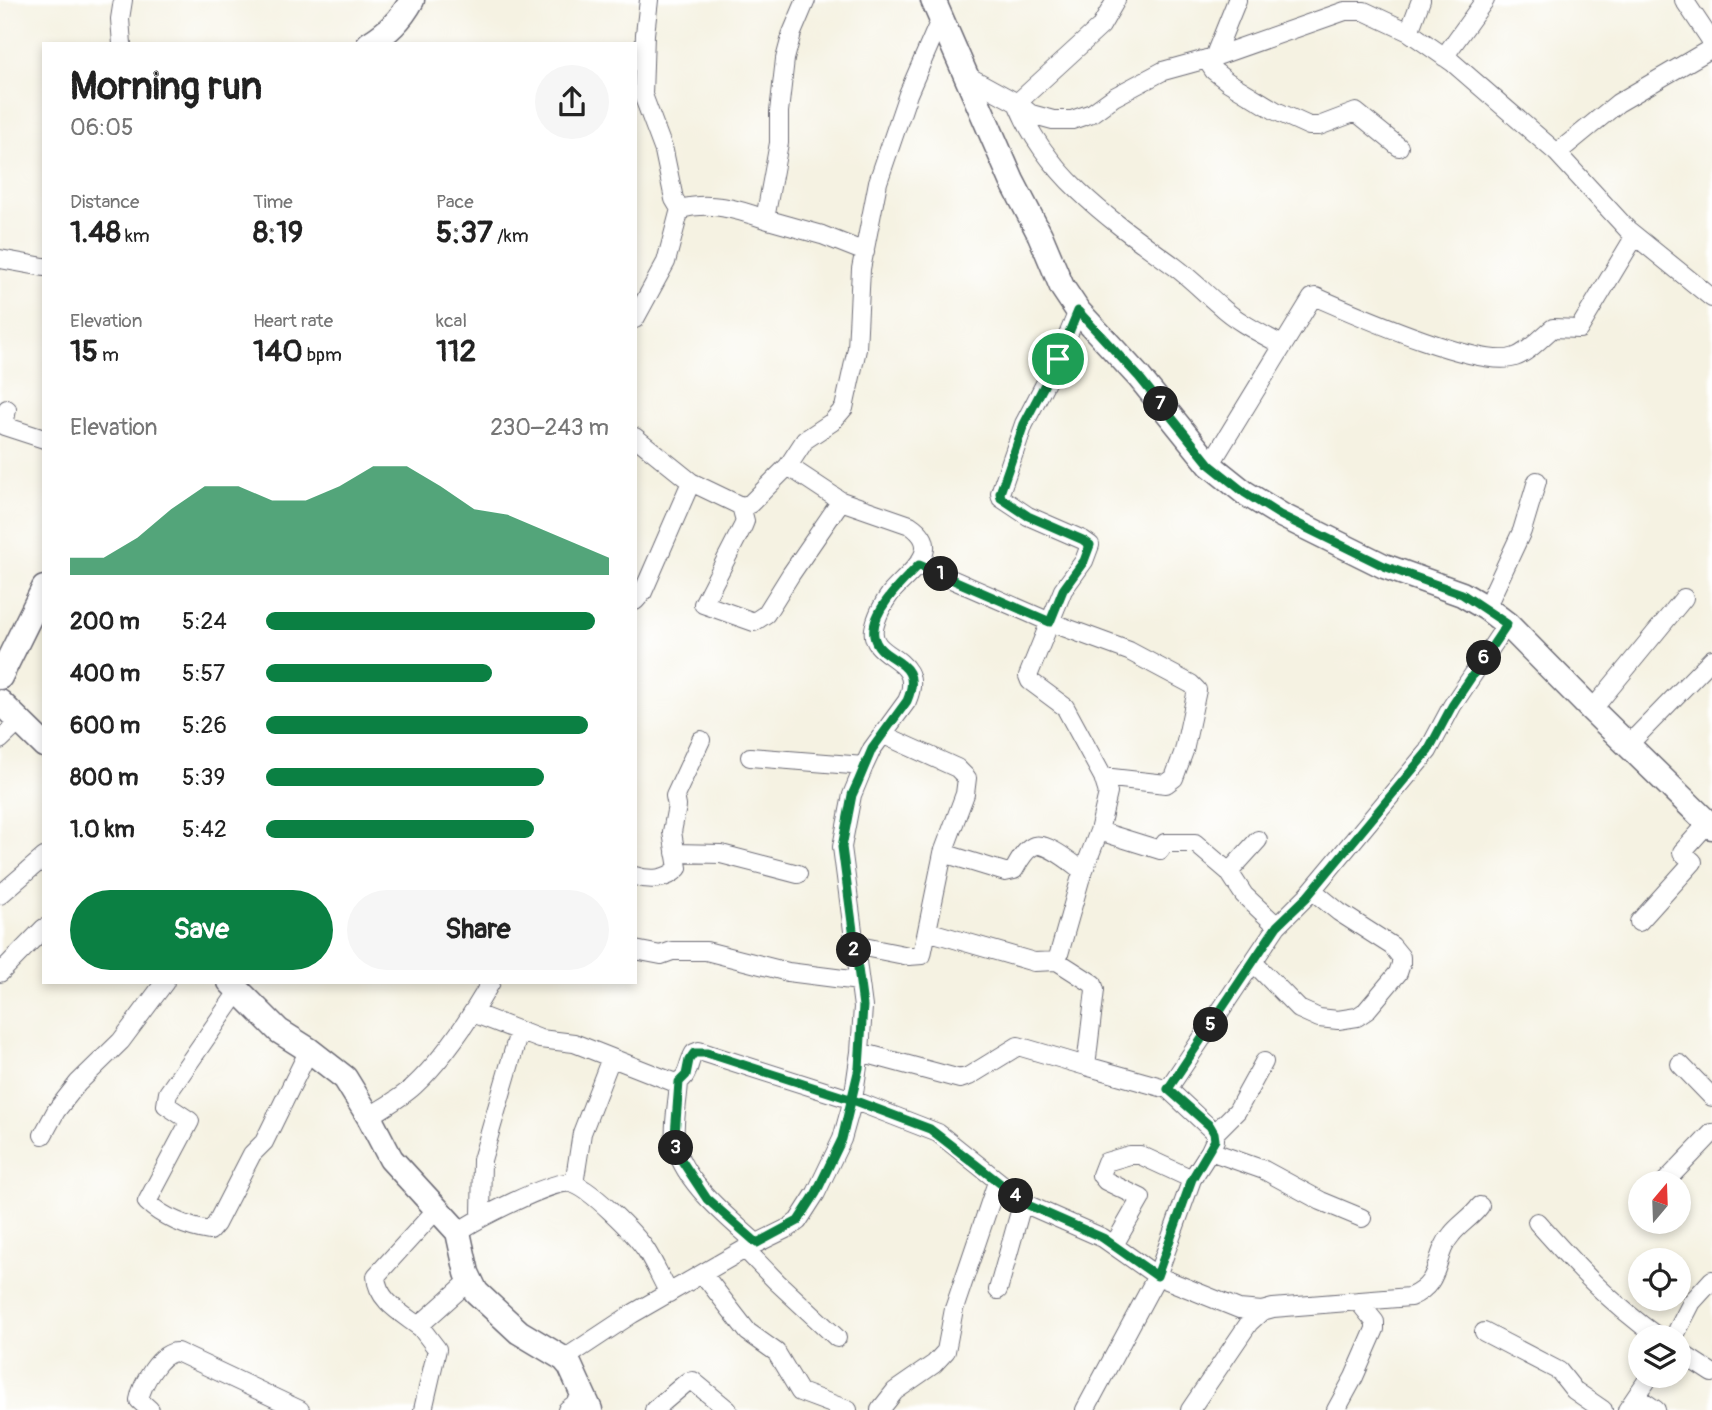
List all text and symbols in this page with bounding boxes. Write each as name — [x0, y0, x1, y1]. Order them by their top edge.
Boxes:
text: Morning run — [70, 63, 262, 111]
button: share — [535, 65, 609, 139]
text: 06:05 — [70, 113, 133, 142]
text: Distance — [70, 190, 139, 214]
text: Time — [253, 190, 293, 214]
text: Pace — [436, 190, 474, 214]
text: 1.48 — [70, 214, 121, 251]
text: 8:19 — [253, 214, 303, 251]
text: 5:37 — [436, 214, 493, 251]
text: km — [121, 224, 150, 248]
text: /km — [493, 224, 529, 248]
text: Elevation — [70, 309, 142, 333]
text: Heart rate — [253, 309, 333, 333]
text: kcal — [436, 309, 467, 333]
pin — [1028, 329, 1088, 389]
text: 15 — [70, 333, 98, 370]
text: 140 — [253, 333, 303, 370]
text: 112 — [436, 333, 476, 370]
icon: arrive — [1039, 340, 1077, 378]
text: m — [98, 343, 119, 367]
text: bpm — [303, 343, 342, 367]
pin: 7 — [1144, 386, 1178, 422]
text: 7 — [1155, 391, 1166, 415]
text: Elevation — [70, 413, 158, 442]
text: 230–243 m — [490, 413, 609, 442]
pin: 1 — [923, 556, 958, 592]
text: 1 — [937, 561, 944, 585]
text: 200 m — [70, 607, 140, 636]
text: 5:24 — [182, 607, 227, 636]
pin: 6 — [1466, 640, 1502, 676]
text: 6 — [1478, 645, 1489, 669]
text: 400 m — [70, 659, 140, 688]
text: 5:57 — [182, 659, 225, 688]
text: 600 m — [70, 711, 140, 740]
text: 5:26 — [182, 711, 227, 740]
text: 800 m — [70, 763, 138, 792]
text: 5:39 — [182, 763, 225, 792]
text: 1.0 km — [70, 815, 135, 844]
text: 5:42 — [182, 815, 227, 844]
button: Save — [70, 890, 333, 970]
button: Share — [347, 890, 609, 970]
pin: 2 — [836, 932, 872, 968]
text: 2 — [848, 937, 859, 961]
pin: 5 — [1194, 1007, 1228, 1042]
text: 5 — [1205, 1012, 1216, 1036]
pin: 3 — [658, 1130, 694, 1166]
text: 3 — [670, 1135, 681, 1159]
north arrow — [1628, 1171, 1690, 1234]
map controls — [1628, 1171, 1691, 1388]
pin: 4 — [998, 1178, 1034, 1214]
text: 4 — [1010, 1183, 1021, 1207]
button: locate — [1628, 1248, 1691, 1311]
button: layers — [1628, 1325, 1691, 1388]

